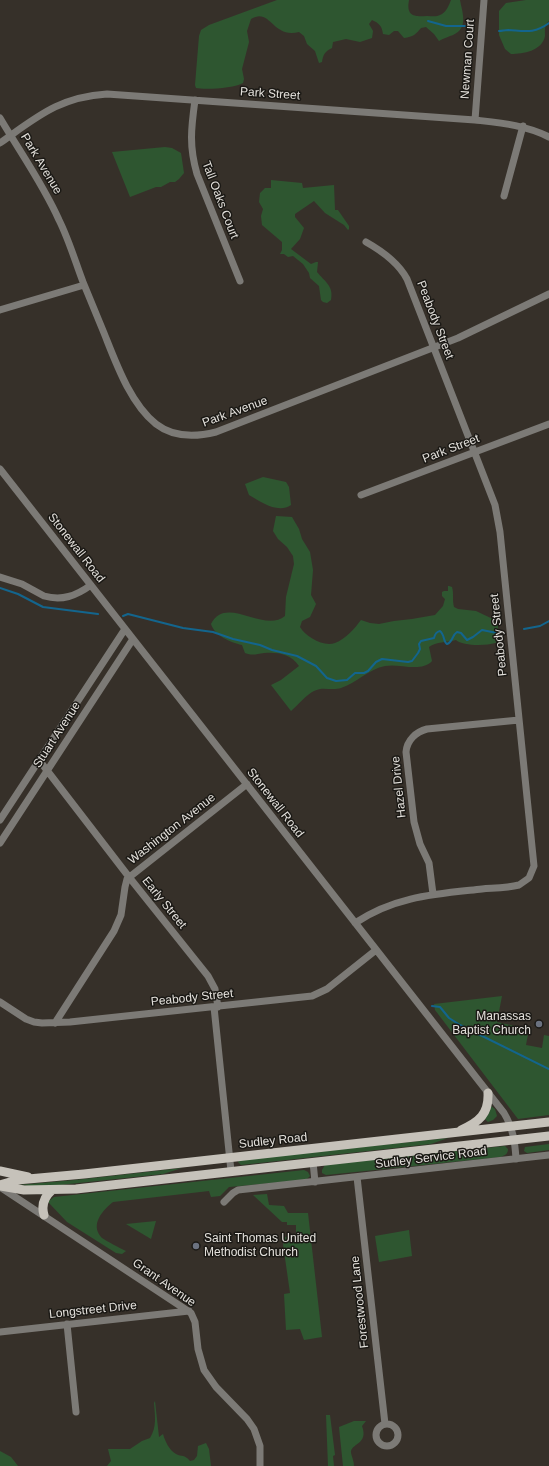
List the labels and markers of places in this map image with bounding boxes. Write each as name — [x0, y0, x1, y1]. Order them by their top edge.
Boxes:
place label: Manassas Baptist Church — [452, 1010, 531, 1038]
marker: Manassas Baptist Church — [534, 1019, 544, 1029]
place label: Saint Thomas United Methodist Church — [204, 1232, 316, 1260]
marker: Saint Thomas United Methodist Church — [191, 1241, 201, 1251]

